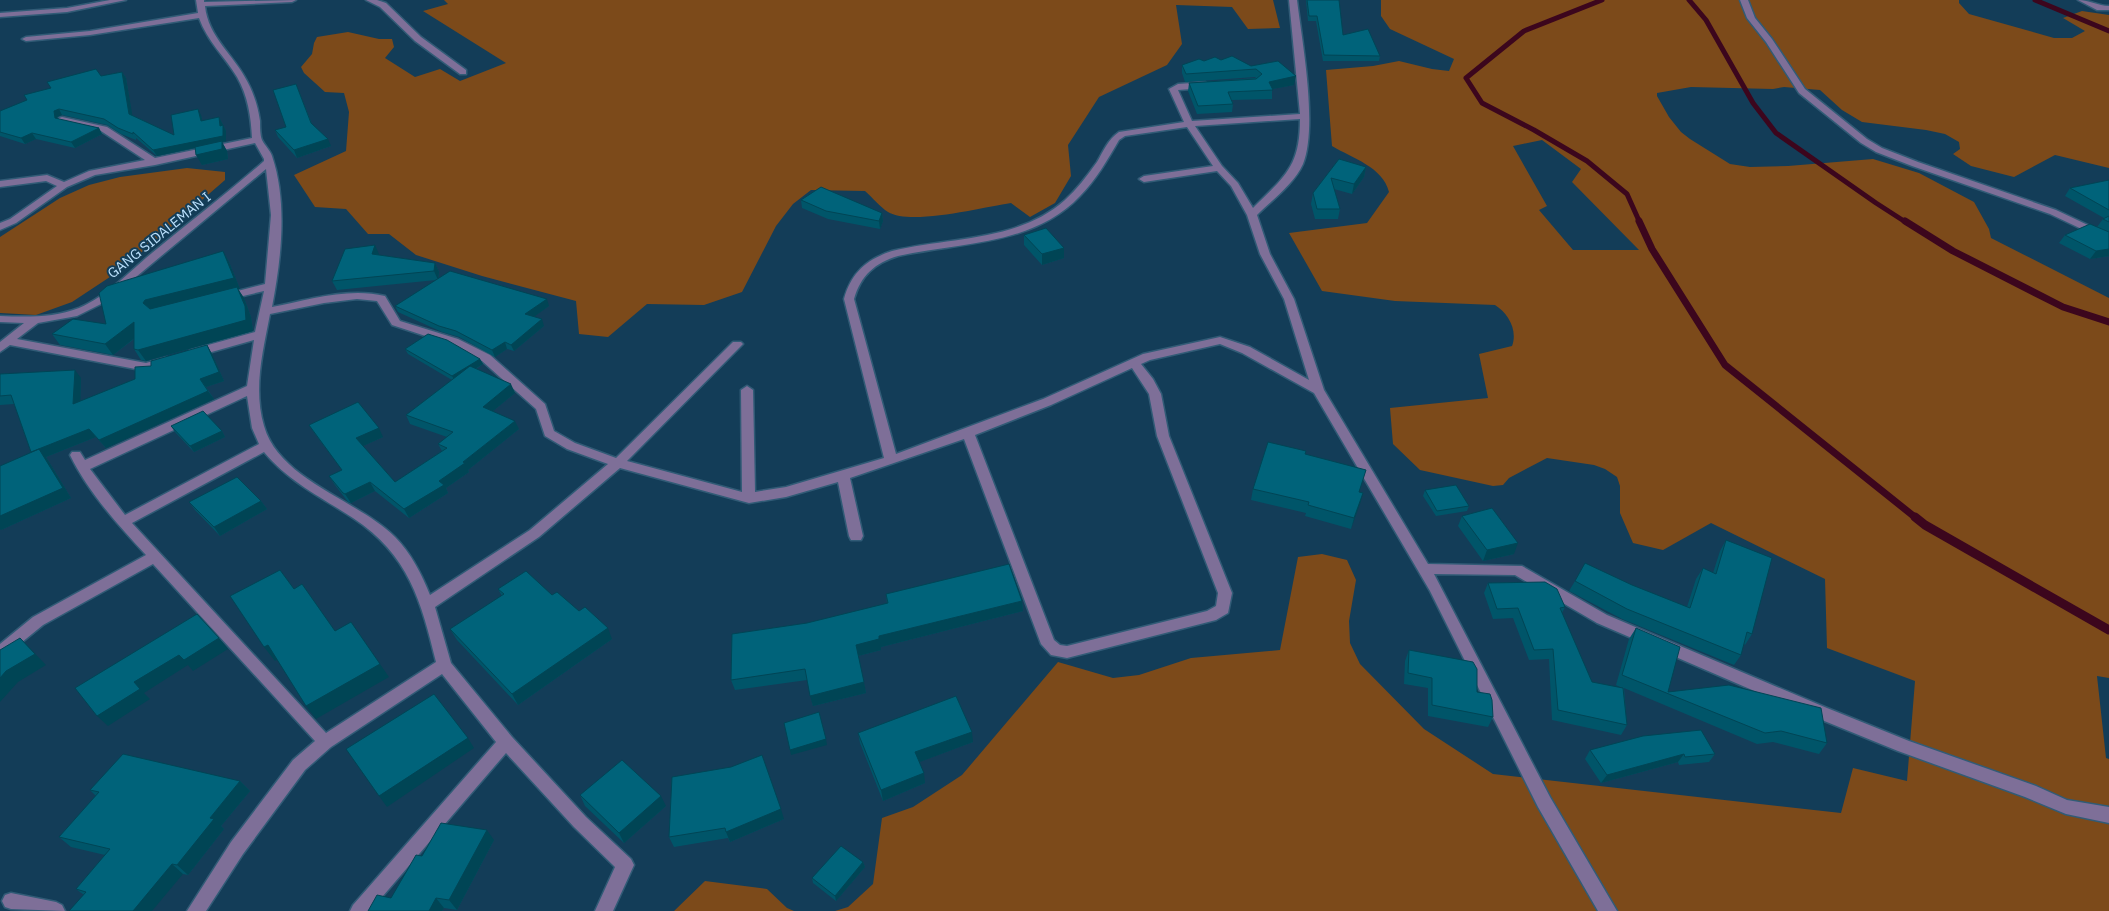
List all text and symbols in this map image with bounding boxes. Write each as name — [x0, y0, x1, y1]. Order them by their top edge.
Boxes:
street label: GANG SIDALEMAN I — [104, 188, 214, 282]

